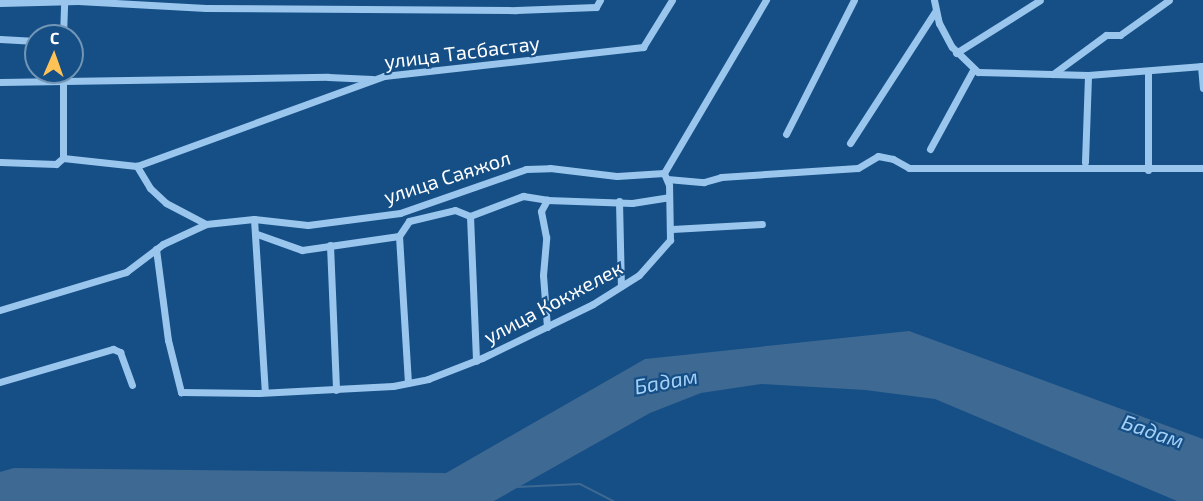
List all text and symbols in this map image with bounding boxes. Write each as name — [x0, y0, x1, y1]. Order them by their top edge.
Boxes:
north arrow — [24, 24, 84, 84]
text: С — [50, 28, 60, 47]
street label: улица Тасбастау — [383, 31, 541, 73]
street label: улица Саяжол — [381, 145, 513, 209]
street label: улица Кокжелек — [480, 255, 626, 349]
water label: Бадам — [632, 363, 700, 399]
water label: Бадам — [1119, 409, 1187, 453]

